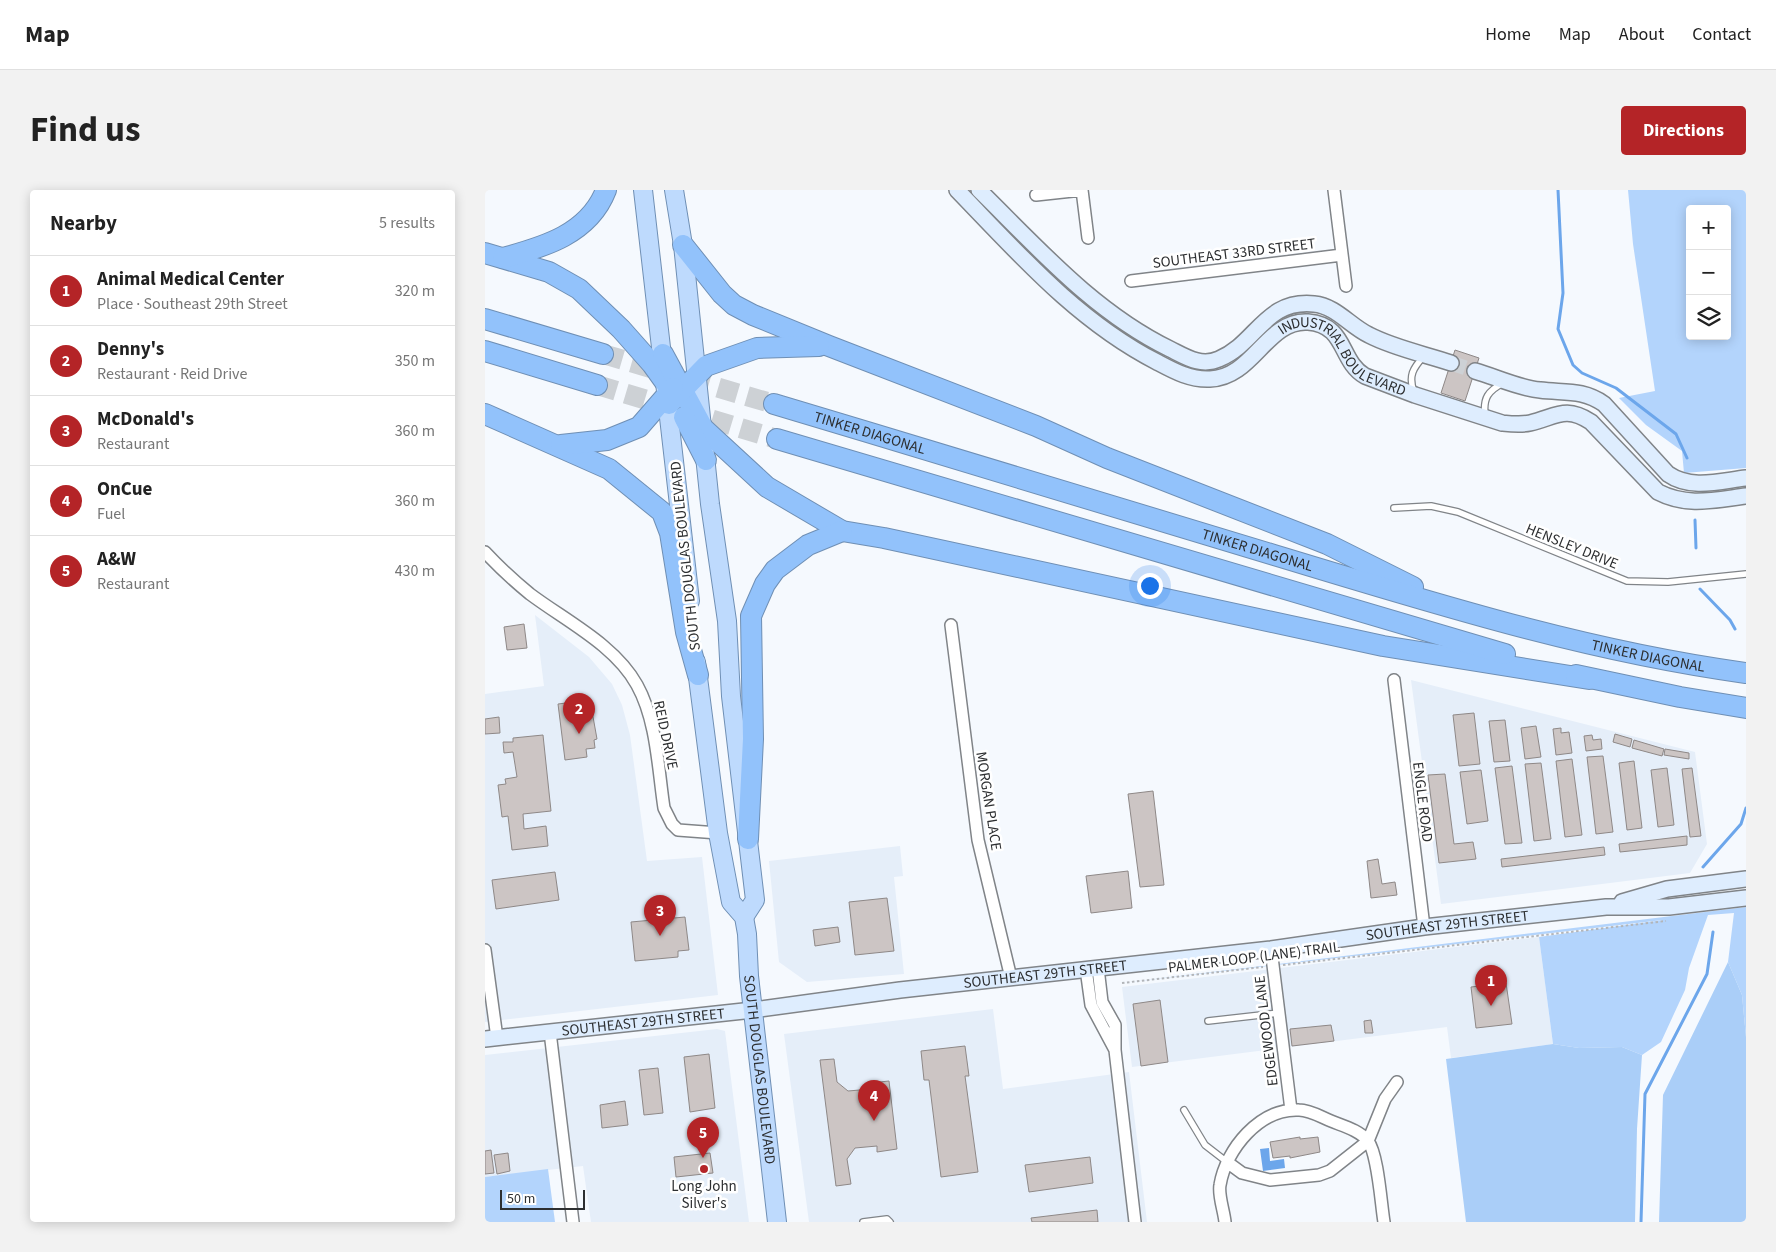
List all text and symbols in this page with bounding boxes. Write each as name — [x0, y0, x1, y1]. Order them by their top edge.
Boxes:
text: Map — [25, 17, 70, 52]
text: Home — [1485, 22, 1531, 47]
text: Map — [1559, 22, 1591, 47]
text: About — [1619, 22, 1664, 47]
text: Contact — [1692, 22, 1751, 47]
text: Find us — [30, 105, 140, 155]
button: Directions — [1621, 106, 1746, 155]
map controls — [1686, 205, 1731, 340]
button: + — [1686, 205, 1731, 250]
text: Nearby — [50, 208, 117, 238]
text: 5 results — [379, 212, 435, 234]
street label: SOUTHEAST 33RD STREET — [1151, 233, 1317, 274]
button: − — [1686, 250, 1731, 295]
text: Animal Medical Center — [97, 266, 284, 293]
text: 1 — [62, 280, 70, 302]
text: 320 m — [395, 280, 435, 302]
text: Place · Southeast 29th Street — [97, 293, 288, 315]
button: layers — [1686, 295, 1731, 340]
street label: INDUSTRIAL BOULEVARD — [1274, 312, 1409, 402]
text: Denny's — [97, 336, 164, 363]
text: 2 — [62, 350, 70, 372]
text: 350 m — [395, 350, 435, 372]
text: Restaurant · Reid Drive — [97, 363, 247, 385]
text: McDonald's — [97, 406, 194, 433]
street label: TINKER DIAGONAL — [811, 407, 928, 460]
text: 3 — [62, 420, 70, 442]
text: 360 m — [395, 420, 435, 442]
text: Restaurant — [97, 433, 170, 455]
street label: SOUTH DOUGLAS BOULEVARD — [665, 460, 706, 652]
text: OnCue — [97, 476, 152, 503]
text: 4 — [62, 490, 70, 512]
text: 360 m — [395, 490, 435, 512]
text: Fuel — [97, 503, 125, 525]
street label: HENSLEY DRIVE — [1522, 518, 1621, 575]
street label: TINKER DIAGONAL — [1199, 524, 1316, 577]
text: A&W — [97, 546, 136, 573]
text: 5 — [62, 560, 70, 582]
text: 430 m — [395, 560, 435, 582]
text: Restaurant — [97, 573, 170, 595]
your location — [1137, 573, 1163, 599]
street label: TINKER DIAGONAL — [1589, 635, 1706, 678]
pin: 2 — [563, 693, 595, 734]
street label: REID DRIVE — [648, 699, 683, 772]
street label: MORGAN PLACE — [970, 750, 1007, 852]
street label: ENGLE ROAD — [1407, 761, 1438, 843]
pin: 3 — [644, 895, 676, 936]
street label: SOUTHEAST 29TH STREET — [1364, 906, 1530, 946]
street label: PALMER LOOP (LANE) TRAIL — [1167, 937, 1341, 978]
street label: SOUTHEAST 29TH STREET — [962, 955, 1128, 994]
pin: 1 — [1475, 965, 1507, 1006]
street label: SOUTH DOUGLAS BOULEVARD — [738, 974, 780, 1165]
street label: EDGEWOOD LANE — [1249, 974, 1284, 1087]
street label: SOUTHEAST 29TH STREET — [560, 1003, 726, 1042]
pin: 4 — [858, 1080, 890, 1121]
pin: 5 — [687, 1117, 719, 1158]
marker: Long John Silver's — [698, 1163, 710, 1175]
place label: Long John Silver's — [671, 1176, 737, 1214]
scale bar — [500, 1187, 585, 1210]
text: 50 m — [507, 1189, 535, 1209]

